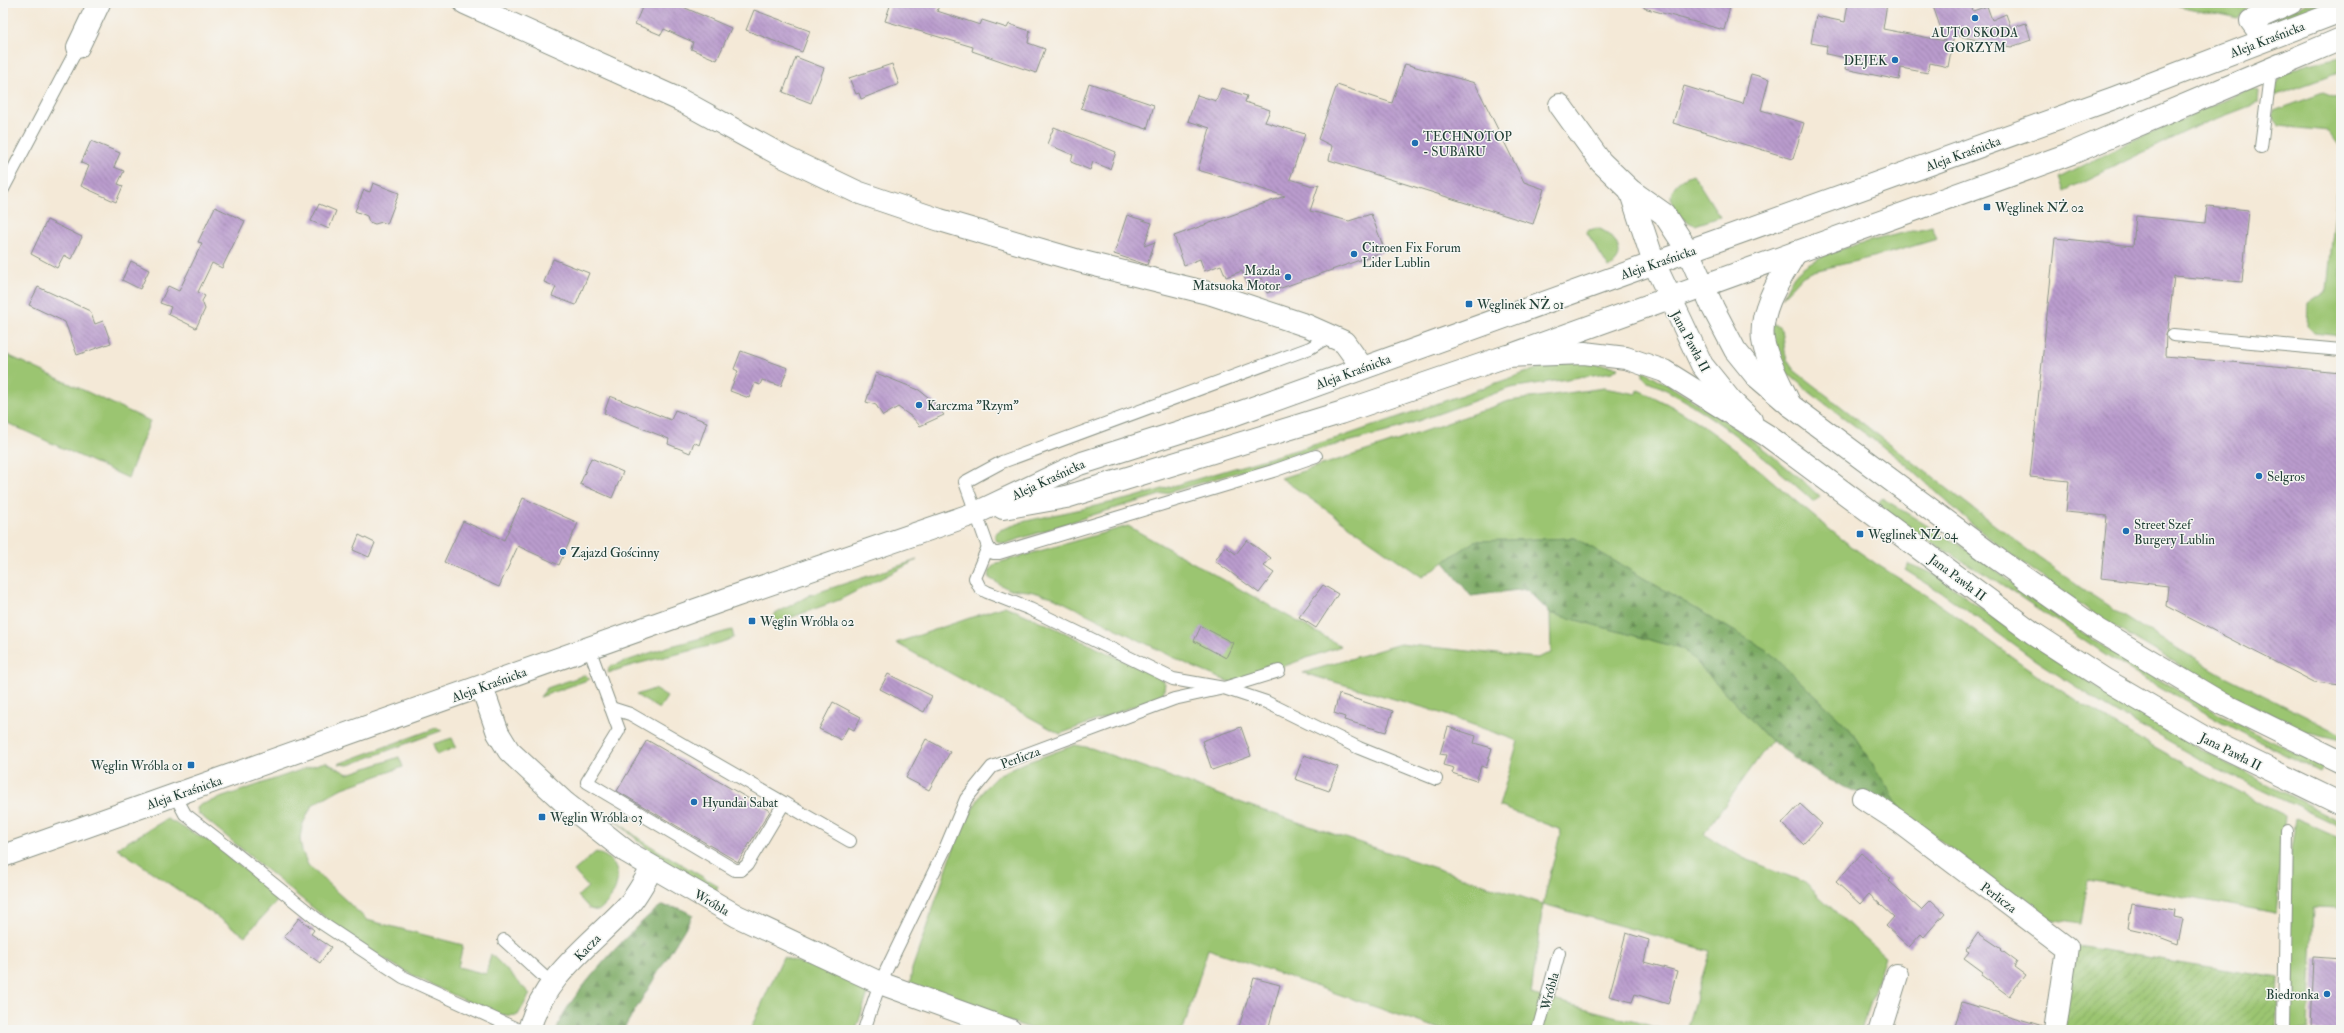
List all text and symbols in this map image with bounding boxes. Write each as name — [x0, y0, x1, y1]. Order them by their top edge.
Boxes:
marker: AUTO SKODA GORZYM — [1970, 13, 1980, 23]
street label: Aleja Kraśnicka — [2227, 18, 2308, 62]
place label: AUTO SKODA GORZYM — [1931, 25, 2019, 56]
place label: DEJEK — [1843, 53, 1888, 69]
marker: DEJEK — [1890, 55, 1900, 65]
place label: TECHNOTOP - SUBARU — [1423, 129, 1512, 160]
street label: Aleja Kraśnicka — [1923, 133, 2004, 175]
marker: TECHNOTOP - SUBARU — [1410, 138, 1420, 148]
place label: Węglinek NŻ 02 — [1994, 199, 2085, 216]
marker: Węglinek NŻ 02 — [1982, 202, 1992, 212]
place label: Citroen Fix Forum Lider Lublin — [1362, 240, 1461, 271]
street label: Aleja Kraśnicka — [1618, 242, 1699, 284]
marker: Citroen Fix Forum Lider Lublin — [1349, 249, 1359, 259]
place label: Mazda Matsuoka Motor — [1193, 263, 1281, 294]
marker: Mazda Matsuoka Motor — [1283, 272, 1293, 282]
place label: Węglinek NŻ 01 — [1476, 296, 1564, 313]
marker: Węglinek NŻ 01 — [1464, 299, 1474, 309]
street label: Jana Pawła II — [1667, 307, 1713, 375]
street label: Aleja Kraśnicka — [1313, 351, 1394, 393]
place label: Karczma "Rzym" — [927, 398, 1019, 415]
marker: Karczma "Rzym" — [914, 400, 924, 410]
street label: Aleja Kraśnicka — [1009, 456, 1088, 504]
place label: Selgros — [2267, 469, 2305, 485]
marker: Selgros — [2254, 471, 2264, 481]
place label: Street Szef Burgery Lublin — [2134, 517, 2215, 549]
place label: Węglinek NŻ 04 — [1867, 526, 1959, 543]
marker: Street Szef Burgery Lublin — [2121, 526, 2131, 536]
marker: Węglinek NŻ 04 — [1855, 529, 1865, 539]
place label: Zajazd Gościnny — [571, 545, 659, 562]
marker: Zajazd Gościnny — [558, 547, 568, 557]
street label: Jana Pawła II — [1925, 551, 1989, 604]
place label: Węglin Wróbla 02 — [759, 614, 855, 630]
marker: Węglin Wróbla 02 — [747, 616, 757, 626]
street label: Aleja Kraśnicka — [449, 664, 530, 706]
street label: Jana Pawła II — [2196, 729, 2264, 774]
street label: Perlicza — [998, 743, 1043, 772]
place label: Węglin Wróbla 01 — [90, 758, 183, 774]
marker: Węglin Wróbla 01 — [186, 760, 196, 770]
street label: Aleja Kraśnicka — [144, 772, 225, 814]
place label: Hyundai Sabat — [702, 795, 778, 812]
marker: Hyundai Sabat — [689, 797, 699, 807]
place label: Węglin Wróbla 03 — [549, 810, 643, 826]
marker: Węglin Wróbla 03 — [537, 812, 547, 822]
street label: Perlicza — [1977, 879, 2020, 917]
street label: Wróbla — [690, 886, 733, 920]
street label: Kacza — [571, 930, 605, 965]
street label: Wróbla — [1537, 970, 1563, 1013]
place label: Biedronka — [2266, 987, 2320, 1003]
marker: Biedronka — [2322, 989, 2332, 999]

